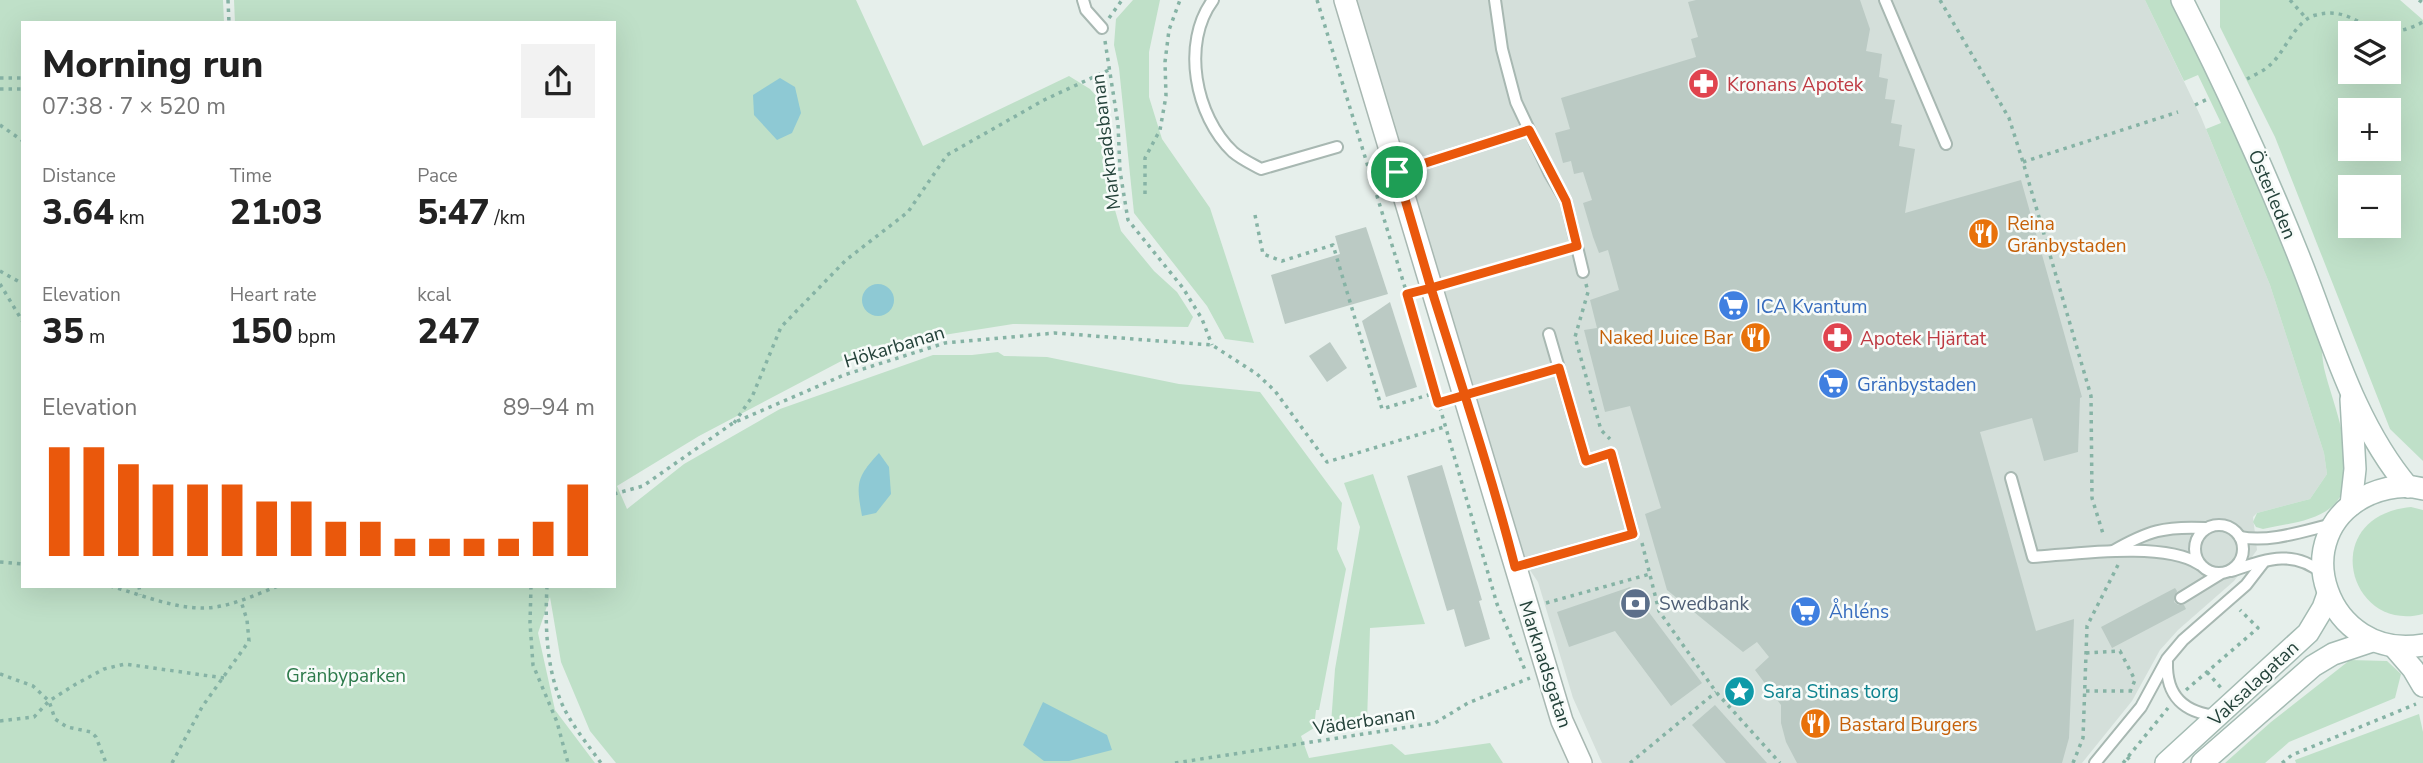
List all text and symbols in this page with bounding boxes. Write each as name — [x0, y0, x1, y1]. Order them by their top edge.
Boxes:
map controls — [2338, 21, 2401, 238]
button: layers — [2338, 21, 2401, 84]
text: Morning run — [42, 39, 263, 90]
button: share — [521, 44, 595, 118]
pharmacy icon: Kronans Apotek — [1687, 67, 1721, 101]
place label: Kronans Apotek — [1727, 72, 1864, 98]
street label: Marknadsbanan — [1085, 73, 1127, 211]
text: 07:38 · 7 × 520 m — [42, 91, 226, 122]
button: + — [2338, 98, 2401, 161]
pin — [1367, 142, 1427, 202]
street label: Österleden — [2242, 146, 2303, 243]
icon: arrive — [1378, 153, 1416, 191]
text: Distance — [42, 163, 116, 189]
text: Time — [230, 163, 272, 189]
text: Pace — [417, 163, 458, 189]
button: − — [2338, 175, 2401, 238]
text: 3.64 — [42, 189, 114, 236]
text: 21:03 — [230, 189, 323, 236]
text: 5:47 — [417, 189, 489, 236]
text: km — [114, 205, 145, 231]
text: /km — [489, 205, 525, 231]
place label: Reina Gränbystaden — [2007, 211, 2127, 259]
restaurant icon: Reina Gränbystaden — [1967, 217, 2001, 251]
text: Elevation — [42, 282, 121, 308]
text: Heart rate — [230, 282, 317, 308]
text: kcal — [417, 282, 451, 308]
supermarket icon: ICA Kvantum — [1716, 289, 1750, 323]
place label: ICA Kvantum — [1756, 294, 1867, 320]
text: 35 — [42, 308, 84, 355]
text: 150 — [230, 308, 293, 355]
text: 247 — [417, 308, 480, 355]
street label: Hökarbanan — [841, 319, 948, 375]
restaurant icon: Naked Juice Bar — [1739, 320, 1773, 354]
pharmacy icon: Apotek Hjärtat — [1820, 321, 1854, 355]
text: m — [84, 324, 105, 350]
text: bpm — [293, 324, 336, 350]
place label: Naked Juice Bar — [1599, 325, 1733, 351]
place label: Apotek Hjärtat — [1860, 326, 1986, 352]
supermarket icon: Gränbystaden — [1817, 367, 1851, 401]
place label: Gränbystaden — [1857, 372, 1977, 398]
text: Elevation — [42, 392, 137, 423]
text: 89–94 m — [503, 392, 595, 423]
bank icon: Swedbank — [1619, 586, 1653, 620]
place label: Swedbank — [1659, 591, 1750, 617]
supermarket icon: Åhléns — [1789, 594, 1823, 628]
street label: Marknadsgatan — [1512, 597, 1578, 731]
place label: Åhléns — [1829, 598, 1889, 625]
street label: Vaksalagatan — [2202, 635, 2305, 733]
park label: Gränbyparken — [286, 663, 406, 689]
place icon: Sara Stinas torg — [1723, 674, 1757, 708]
place label: Sara Stinas torg — [1763, 679, 1899, 705]
street label: Väderbanan — [1310, 700, 1417, 742]
restaurant icon: Bastard Burgers — [1799, 707, 1833, 741]
place label: Bastard Burgers — [1839, 712, 1978, 738]

